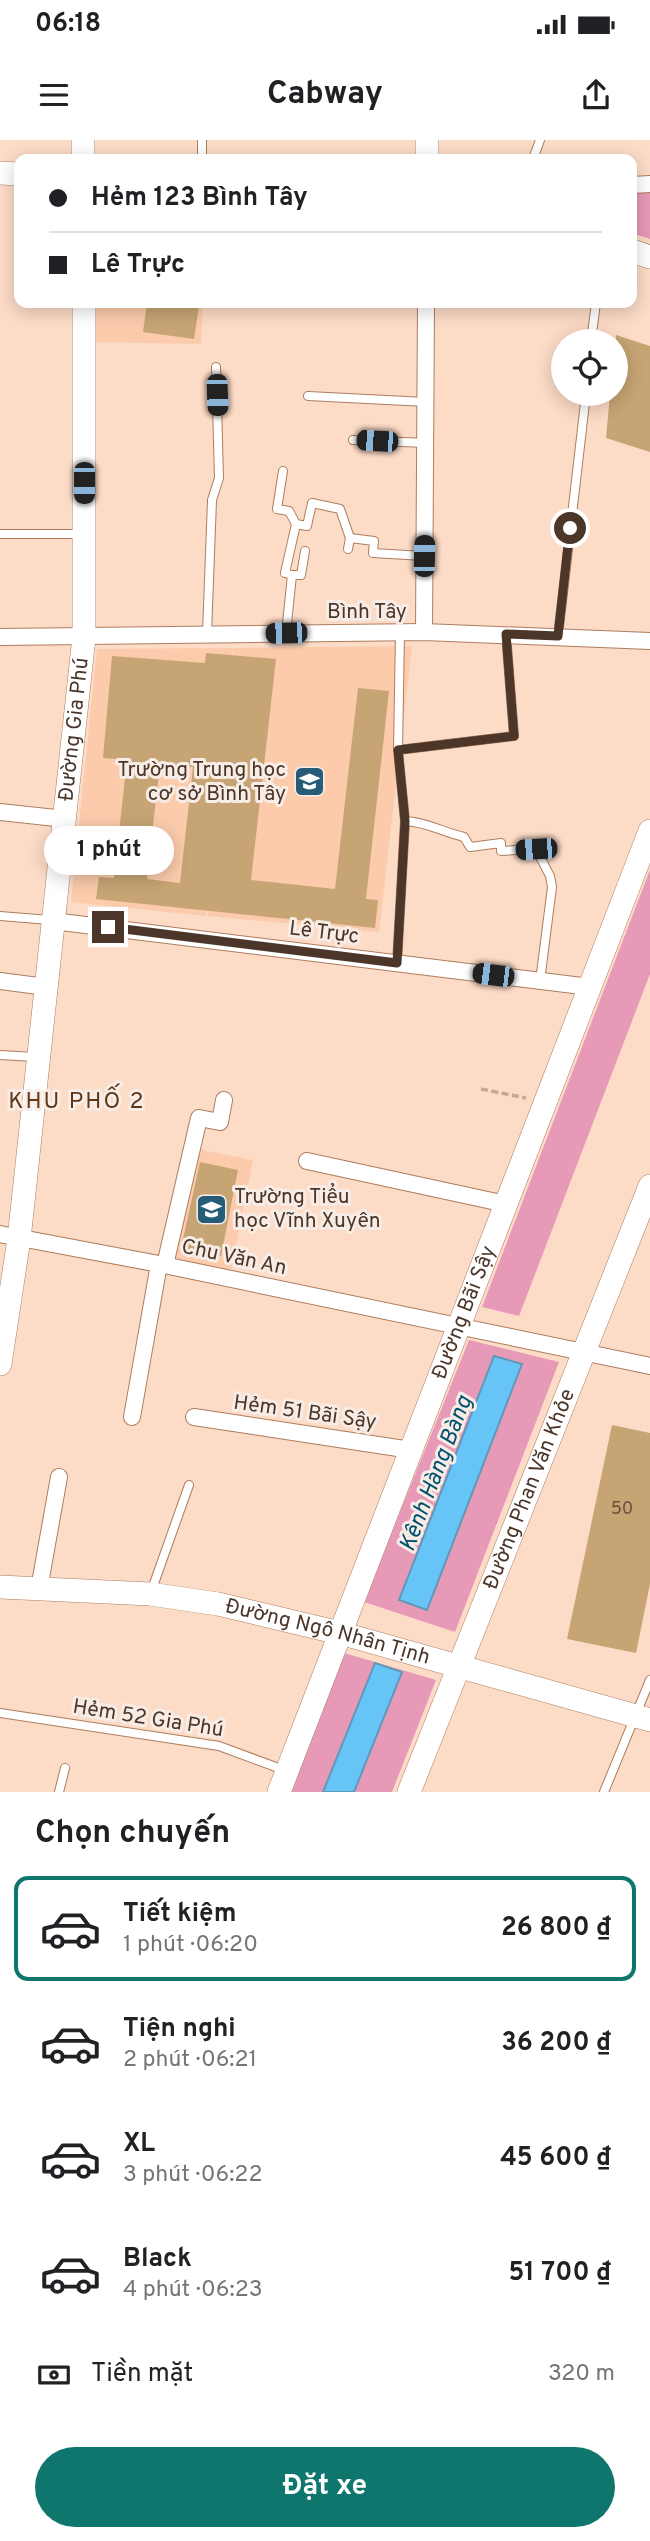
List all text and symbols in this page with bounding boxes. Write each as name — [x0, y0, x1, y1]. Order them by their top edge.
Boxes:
text: 06:18 — [35, 8, 101, 41]
text: Cabway — [267, 75, 383, 115]
icon: menu — [35, 76, 73, 114]
icon: share — [577, 76, 615, 114]
text: Hẻm 123 Bình Tây — [91, 182, 308, 215]
text: Lê Trực — [91, 249, 185, 282]
map controls — [551, 329, 628, 406]
button: locate — [551, 329, 628, 406]
car — [206, 374, 229, 416]
car — [356, 429, 399, 453]
car — [74, 462, 95, 504]
route start — [554, 512, 586, 544]
car — [414, 535, 435, 577]
street label: Bình Tây — [327, 599, 407, 626]
car — [265, 622, 308, 644]
street label: Đường Gia Phú — [53, 656, 95, 803]
place label: Trường Trung học cơ sở Bình Tây — [117, 757, 286, 808]
school or university icon: Trường Trung học cơ sở Bình Tây — [292, 765, 326, 799]
callout: 1 phút — [43, 826, 173, 874]
text: 1 phút — [77, 836, 141, 865]
car — [515, 837, 558, 861]
route end — [92, 911, 124, 943]
street label: Lê Trực — [287, 915, 361, 951]
car — [471, 962, 516, 988]
district label: KHU PHỐ 2 — [8, 1083, 146, 1117]
place label: Trường Tiểu học Vĩnh Xuyên — [234, 1182, 381, 1235]
school or university icon: Trường Tiểu học Vĩnh Xuyên — [194, 1192, 228, 1226]
street label: Chu Văn An — [179, 1234, 289, 1282]
street label: Đường Bãi Sậy — [426, 1242, 502, 1383]
street label: Đường Phan Văn Khỏe — [477, 1385, 582, 1593]
street label: Hẻm 51 Bãi Sậy — [232, 1390, 378, 1436]
water label: Kênh Hàng Bàng — [394, 1392, 480, 1556]
house number: 50 — [611, 1498, 633, 1521]
street label: Đường Ngô Nhân Tịnh — [223, 1593, 433, 1671]
street label: Hẻm 52 Gia Phú — [71, 1694, 225, 1744]
text: Chọn chuyến — [35, 1814, 230, 1854]
icon: car — [39, 1897, 102, 1960]
text: Tiết kiệm — [123, 1898, 236, 1931]
text: 26 800 ₫ — [501, 1912, 611, 1945]
text: 1 phút · 06:20 — [123, 1931, 258, 1960]
icon: car — [39, 2012, 102, 2075]
text: Tiện nghi — [123, 2013, 236, 2046]
text: 36 200 ₫ — [501, 2027, 611, 2060]
text: 2 phút · 06:21 — [123, 2046, 257, 2075]
icon: car — [39, 2127, 102, 2190]
text: XL — [123, 2128, 155, 2161]
text: 45 600 ₫ — [500, 2142, 611, 2175]
text: 3 phút · 06:22 — [123, 2161, 262, 2190]
icon: car — [39, 2242, 102, 2305]
text: Black — [123, 2243, 192, 2276]
text: 51 700 ₫ — [508, 2257, 611, 2290]
text: 4 phút · 06:23 — [123, 2276, 263, 2305]
icon: cash — [35, 2356, 73, 2394]
text: Tiền mặt — [91, 2358, 193, 2391]
text: 320 m — [548, 2360, 615, 2389]
button: Đặt xe — [35, 2447, 615, 2527]

